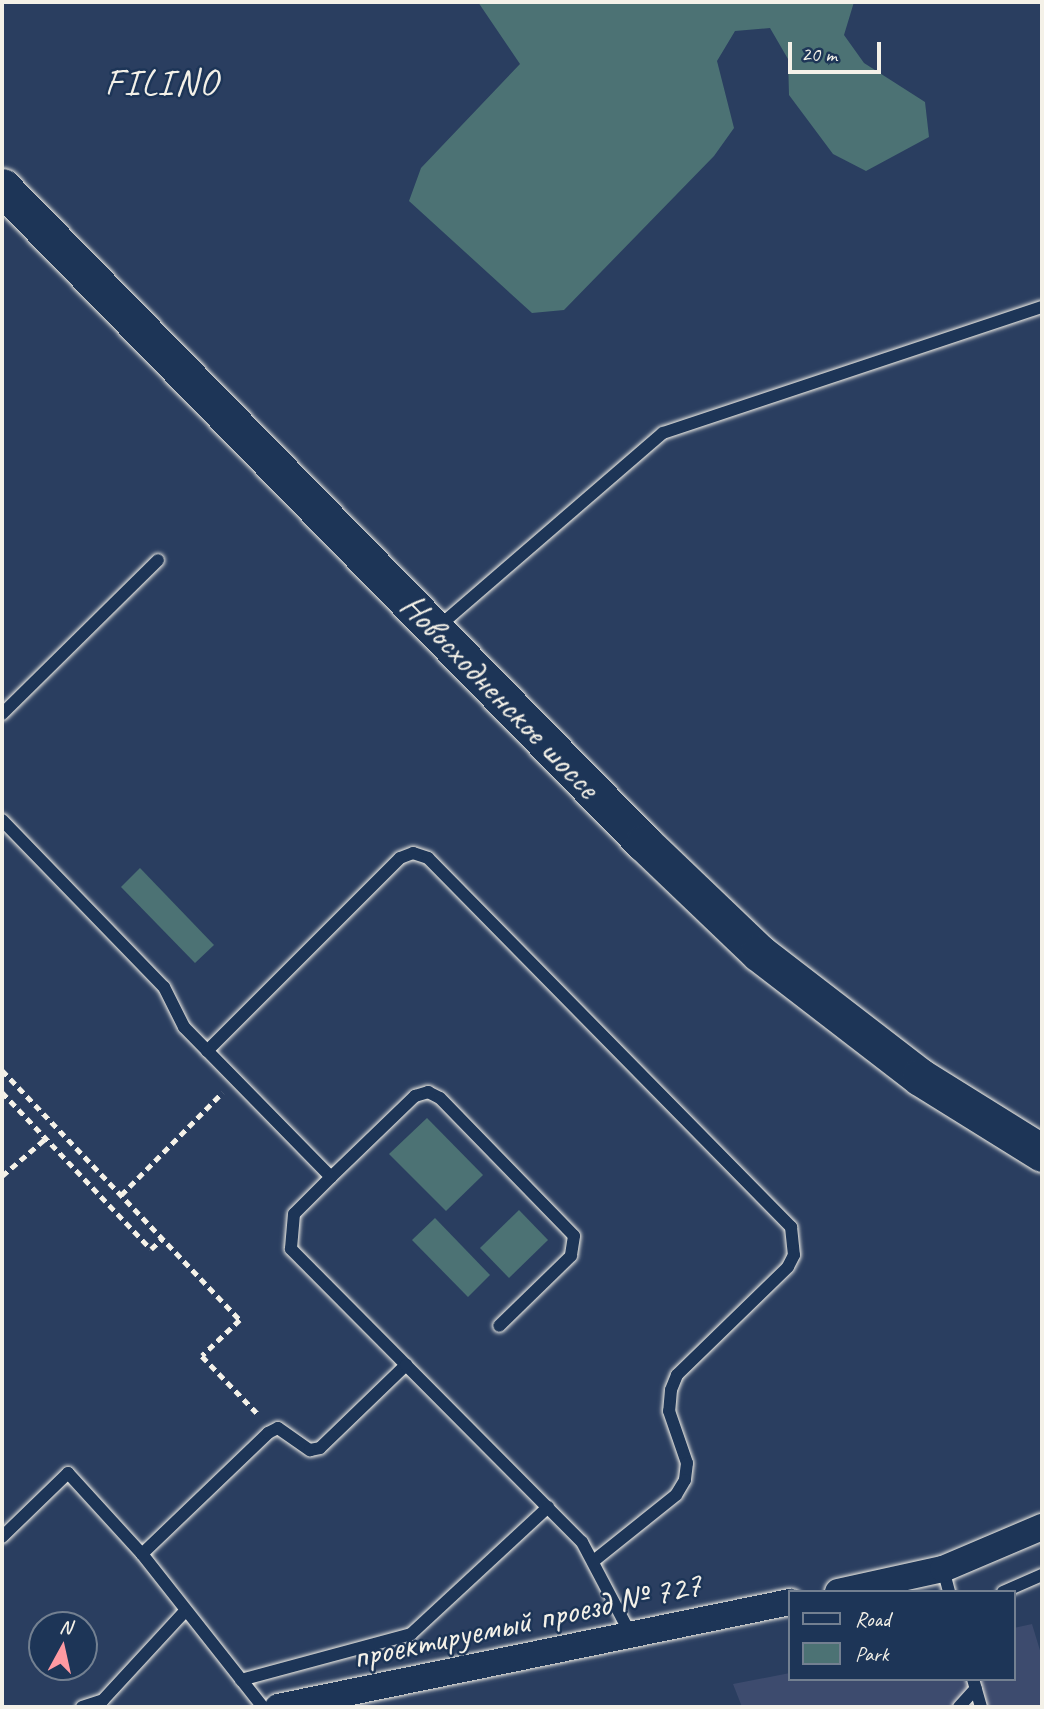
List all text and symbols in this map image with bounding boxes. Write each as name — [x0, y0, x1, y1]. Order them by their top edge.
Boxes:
scale bar — [792, 28, 885, 72]
text: 20 m — [801, 41, 837, 67]
district label: FILINO — [106, 60, 218, 104]
street label: Новосходненское шоссе — [391, 584, 609, 808]
street label: проектируемый проезд № 727 — [349, 1563, 705, 1679]
legend — [788, 1590, 1016, 1681]
text: Road — [855, 1606, 890, 1632]
north arrow — [28, 1611, 98, 1681]
text: N — [58, 1614, 73, 1640]
text: Park — [855, 1641, 888, 1667]

